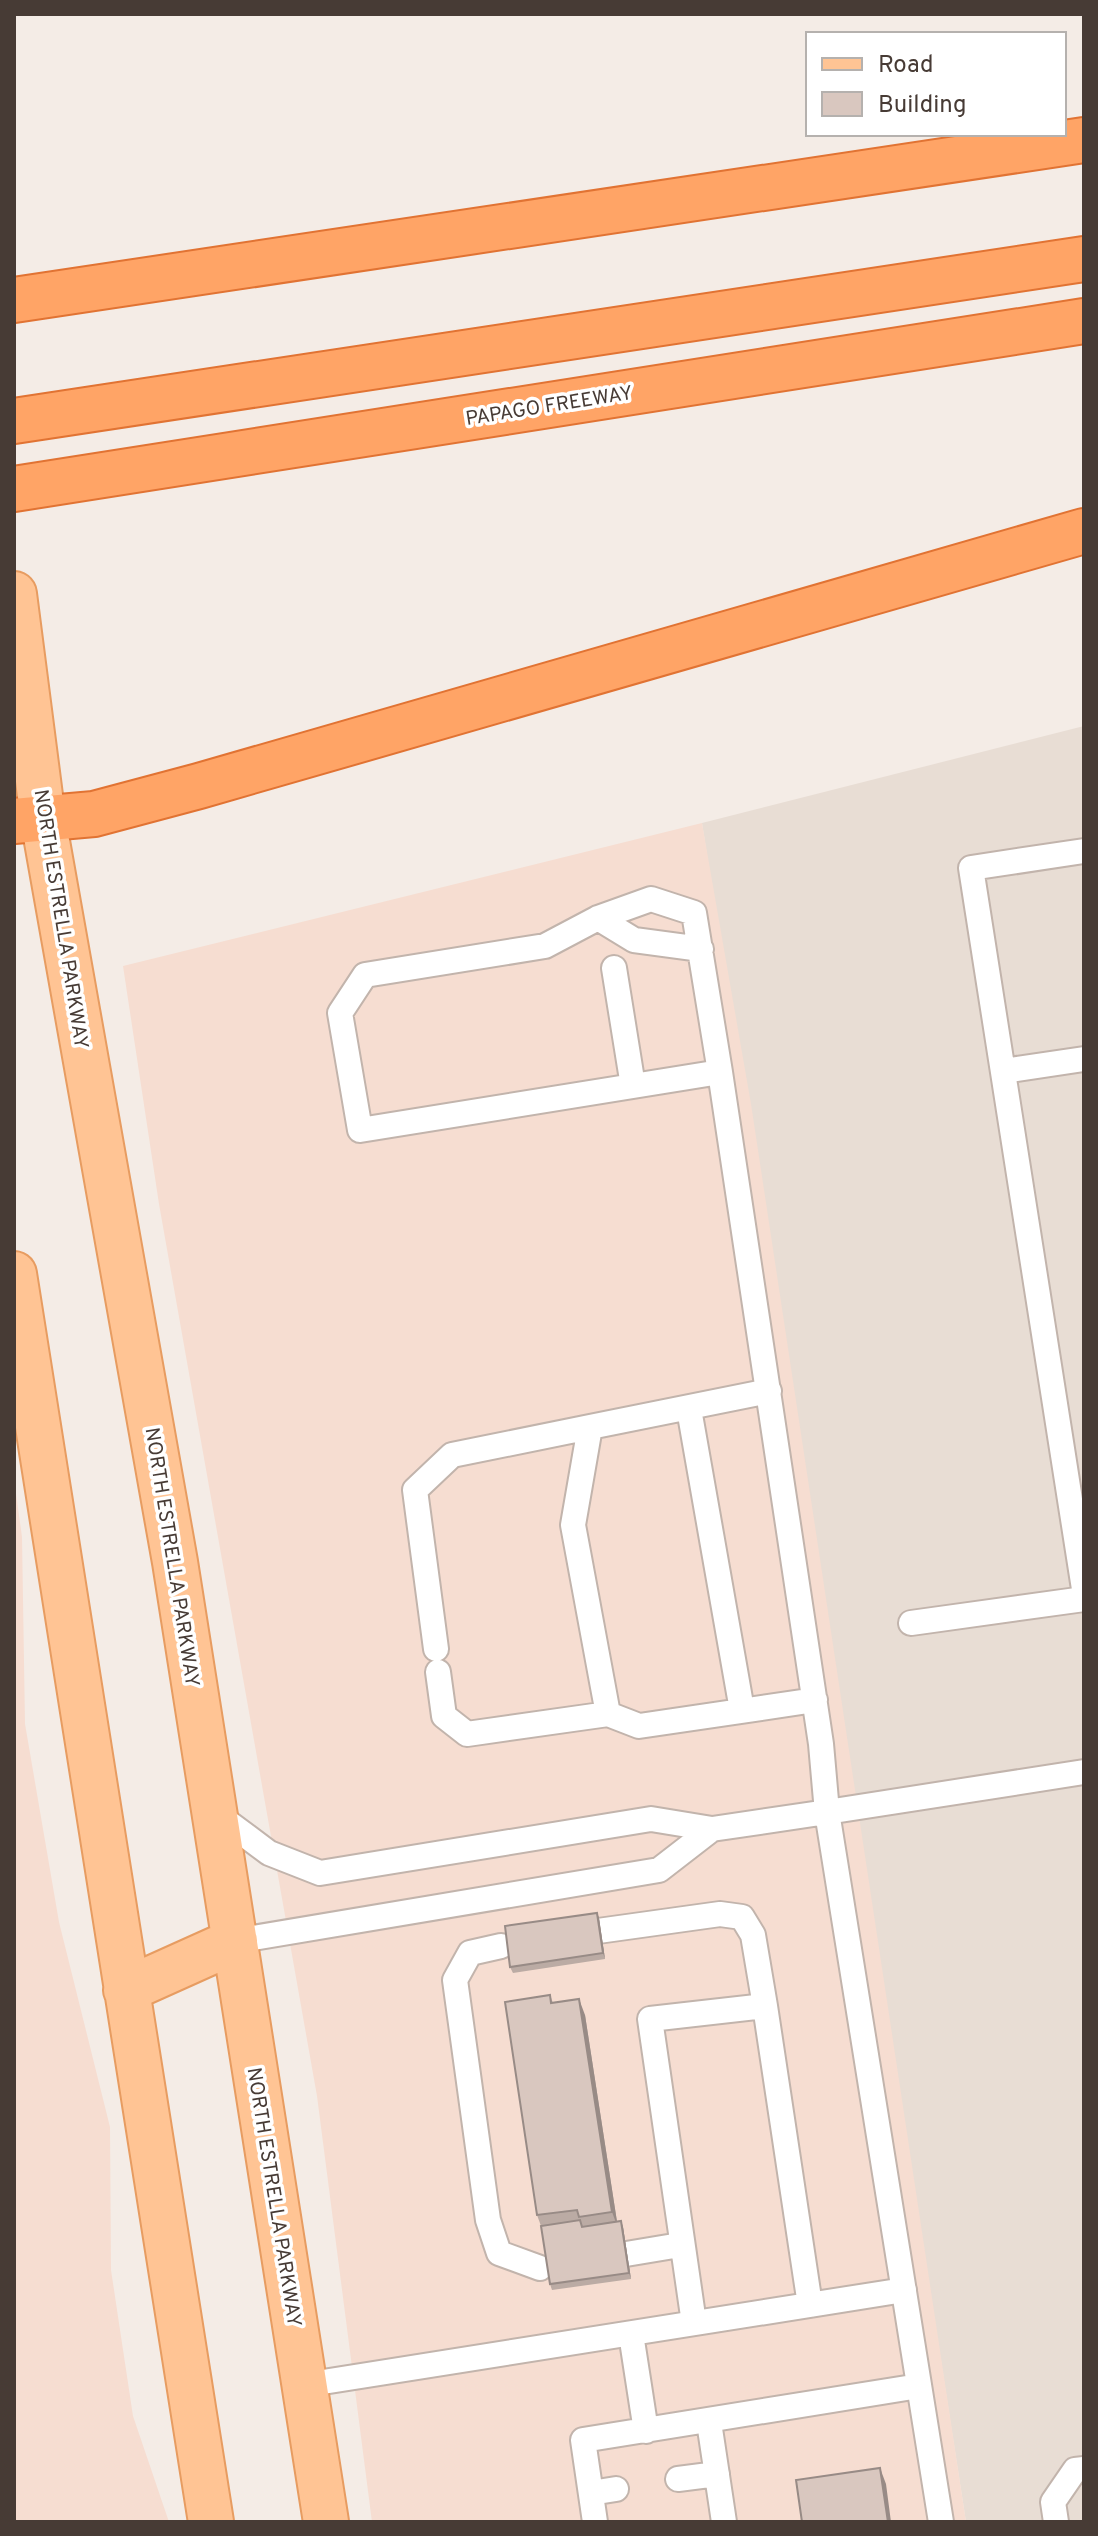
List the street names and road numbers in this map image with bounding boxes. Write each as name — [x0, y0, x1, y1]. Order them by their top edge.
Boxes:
street label: PAPAGO FREEWAY — [464, 381, 635, 433]
street label: NORTH ESTRELLA PARKWAY — [27, 788, 93, 1051]
street label: NORTH ESTRELLA PARKWAY — [138, 1426, 204, 1689]
street label: NORTH ESTRELLA PARKWAY — [240, 2066, 306, 2329]

